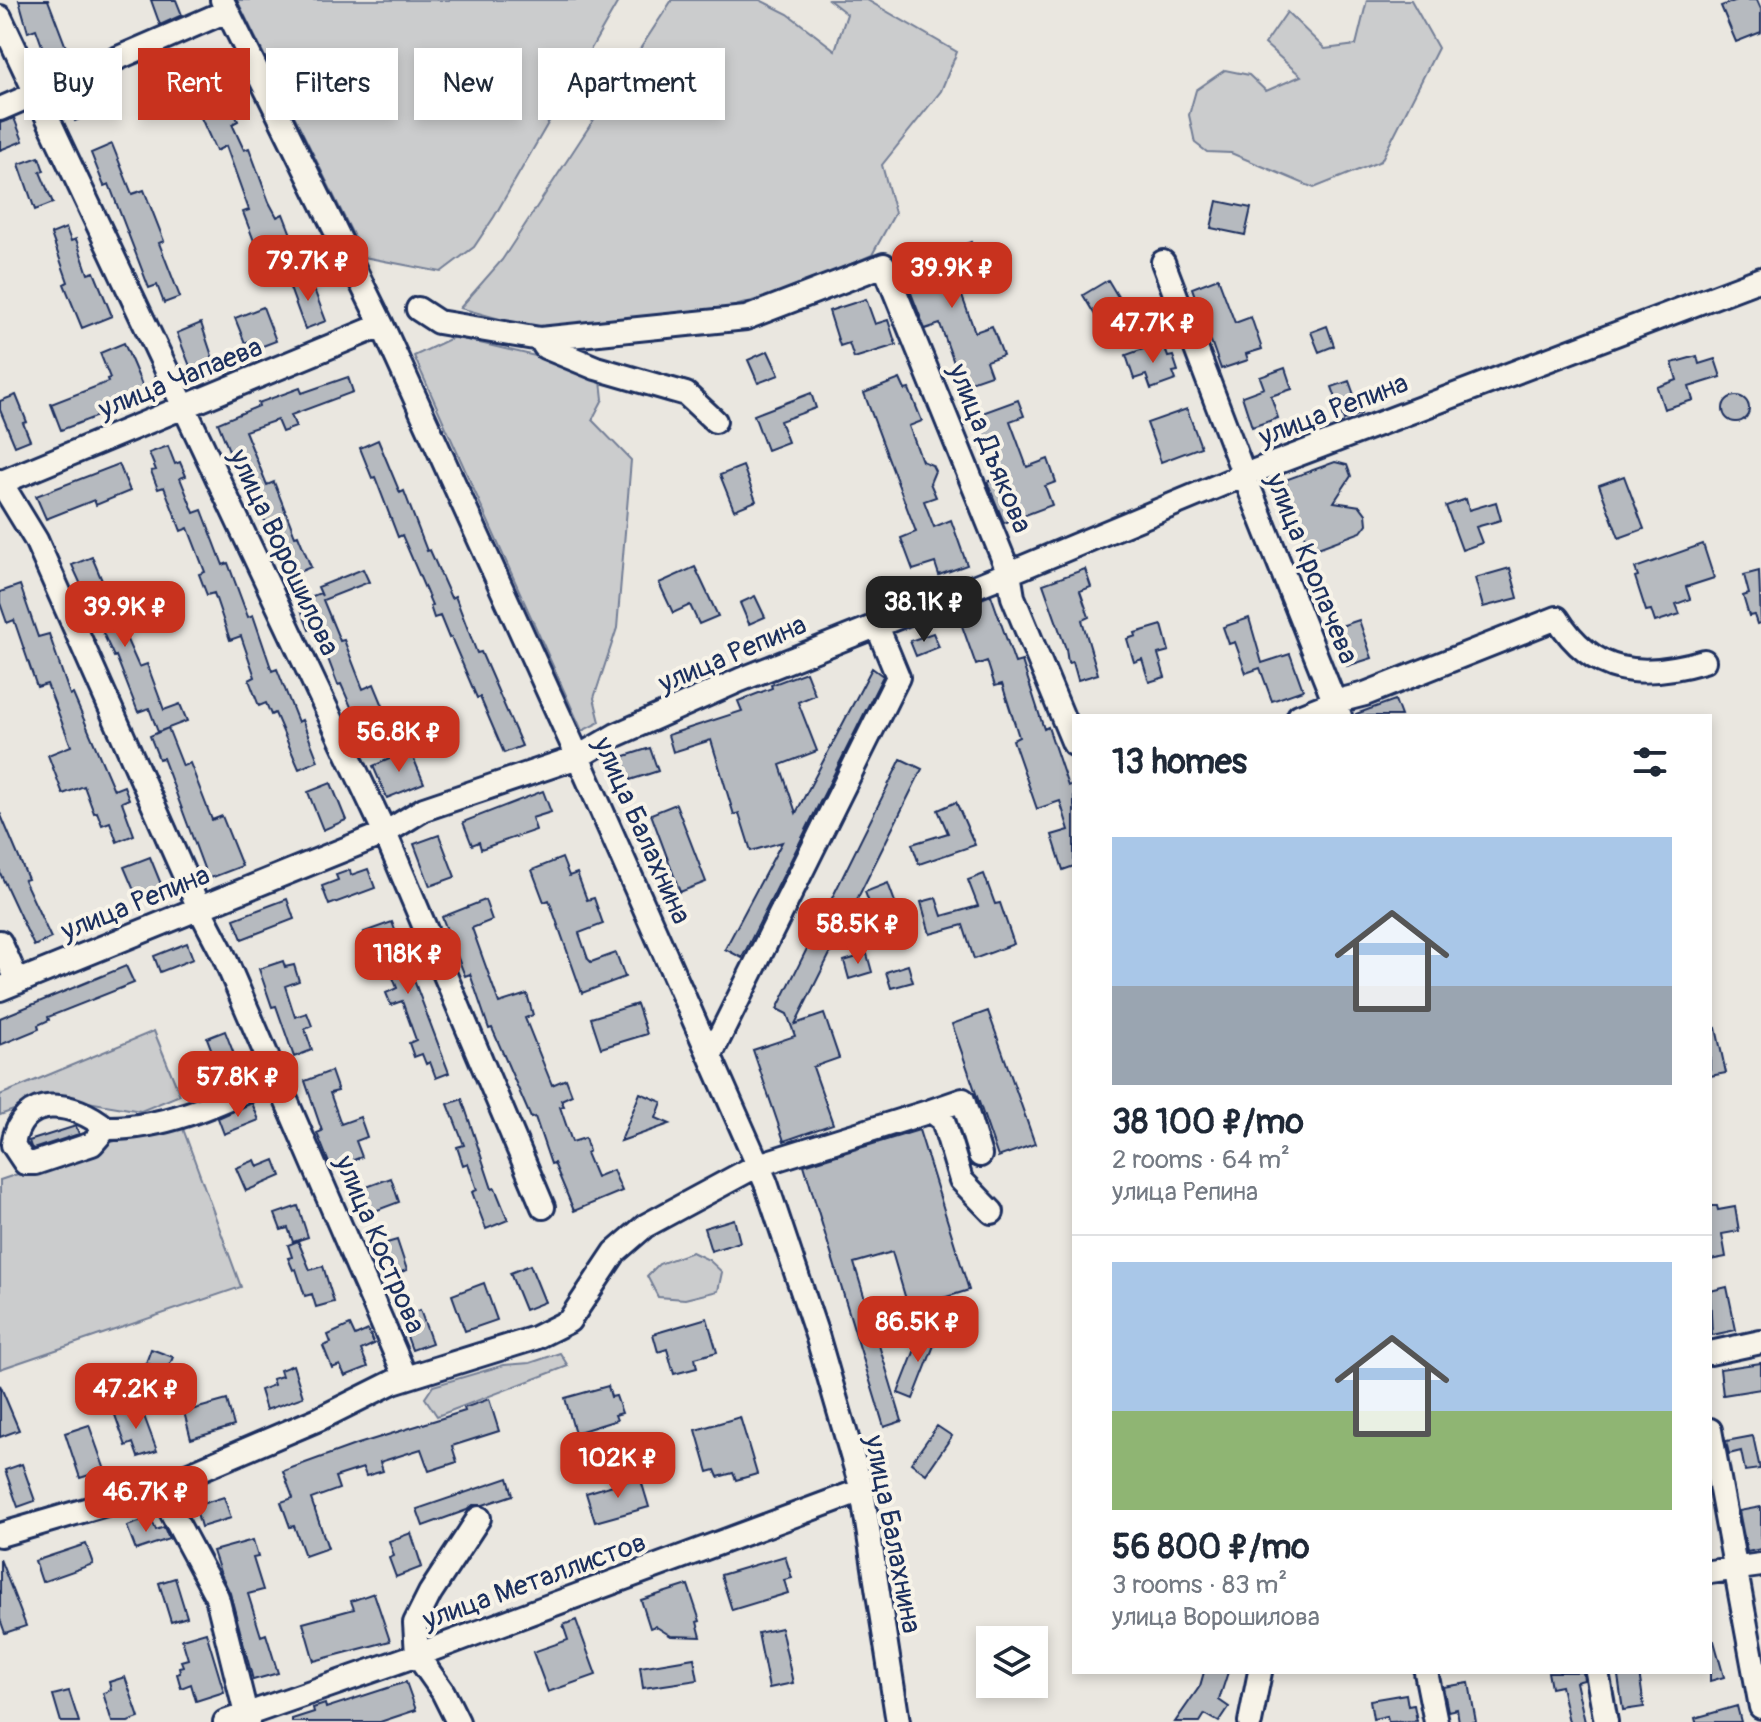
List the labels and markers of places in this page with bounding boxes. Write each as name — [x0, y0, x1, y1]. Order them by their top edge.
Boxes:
pin: 79.7K ₽ — [234, 235, 382, 303]
pin: 39.9K ₽ — [878, 242, 1026, 310]
pin: 47.7K ₽ — [1079, 297, 1227, 365]
pin: 38.1K ₽ — [850, 576, 998, 644]
pin: 39.9K ₽ — [51, 581, 199, 649]
pin: 56.8K ₽ — [325, 706, 473, 774]
pin: 58.5K ₽ — [784, 898, 932, 966]
pin: 118K ₽ — [343, 928, 473, 996]
pin: 57.8K ₽ — [164, 1051, 312, 1119]
pin: 86.5K ₽ — [844, 1296, 992, 1364]
pin: 47.2K ₽ — [62, 1363, 210, 1431]
pin: 102K ₽ — [553, 1432, 683, 1500]
pin: 46.7K ₽ — [72, 1466, 220, 1534]

